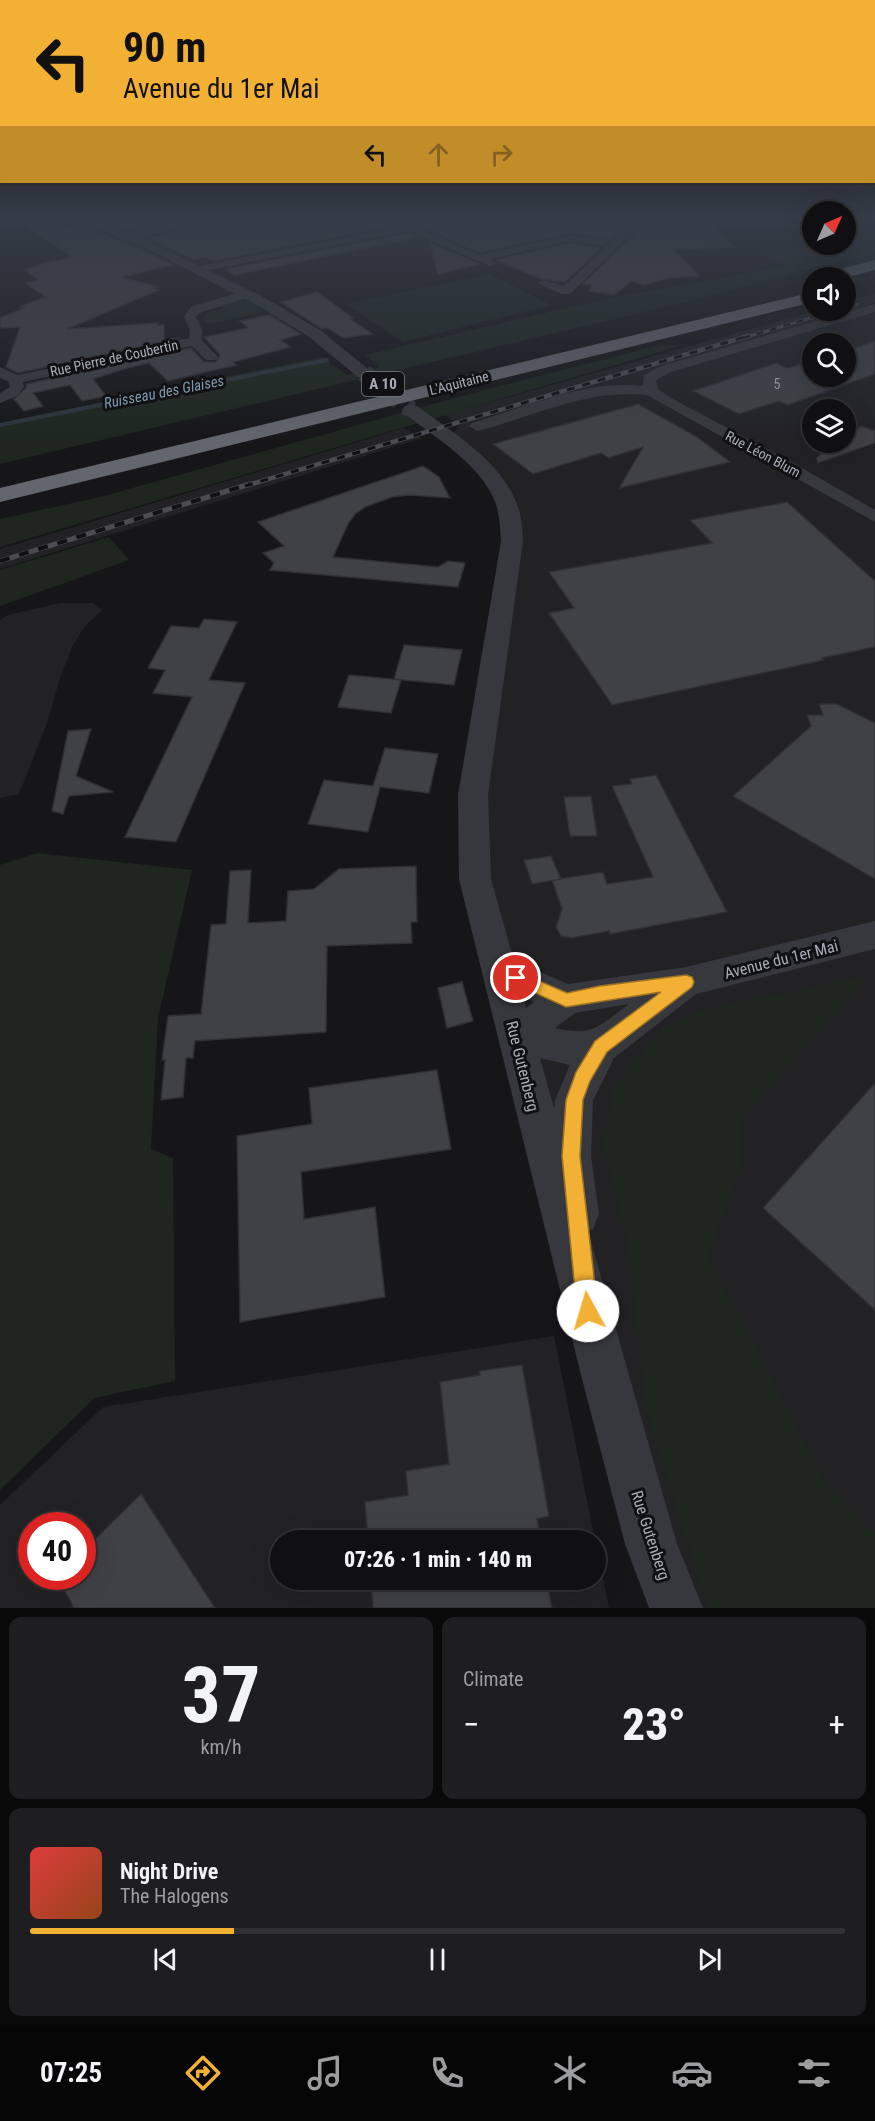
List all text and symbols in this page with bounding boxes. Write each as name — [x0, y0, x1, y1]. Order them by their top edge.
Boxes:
text: 90 m — [123, 23, 206, 72]
icon: left — [24, 24, 102, 102]
text: Avenue du 1er Mai — [123, 73, 320, 105]
icon: left — [359, 138, 392, 171]
icon: ahead — [422, 138, 455, 171]
icon: right — [485, 138, 518, 171]
north arrow — [802, 201, 856, 255]
map controls — [802, 201, 856, 453]
button: sound — [802, 267, 856, 321]
button: search — [802, 333, 856, 387]
street label: Rue Pierre de Coubertin — [49, 337, 179, 379]
street label: L'Aquitaine — [428, 368, 491, 398]
water label: Ruisseau des Glaises — [102, 371, 226, 412]
road number: A 10 — [362, 372, 404, 396]
house number: 5 — [774, 376, 781, 392]
button: layers — [802, 399, 856, 453]
street label: Rue Léon Blum — [723, 428, 803, 480]
street label: Avenue du 1er Mai — [722, 936, 840, 983]
pin — [490, 952, 541, 1003]
icon: arrive — [499, 961, 532, 994]
street label: Rue Gutenberg — [502, 1019, 543, 1113]
position arrow — [556, 1279, 620, 1343]
street label: Rue Gutenberg — [627, 1488, 674, 1582]
speed limit sign: 40 — [18, 1512, 96, 1590]
text: 07:26 · 1 min · 140 m — [344, 1547, 532, 1572]
text: 37 — [182, 1650, 260, 1741]
text: Climate — [463, 1667, 523, 1691]
text: 23° — [622, 1698, 686, 1751]
text: − — [463, 1705, 480, 1744]
text: + — [829, 1705, 845, 1744]
text: km/h — [200, 1735, 242, 1759]
text: Night Drive — [120, 1859, 218, 1884]
text: The Halogens — [120, 1884, 229, 1908]
icon: previous — [149, 1943, 182, 1976]
icon: pause — [421, 1943, 454, 1976]
icon: next — [693, 1943, 726, 1976]
icon: directions — [182, 2052, 224, 2094]
icon: music — [304, 2052, 346, 2094]
icon: phone — [426, 2052, 468, 2094]
icon: climate — [549, 2052, 591, 2094]
icon: car — [671, 2052, 713, 2094]
icon: filters — [793, 2052, 835, 2094]
text: 07:25 — [40, 2057, 102, 2089]

